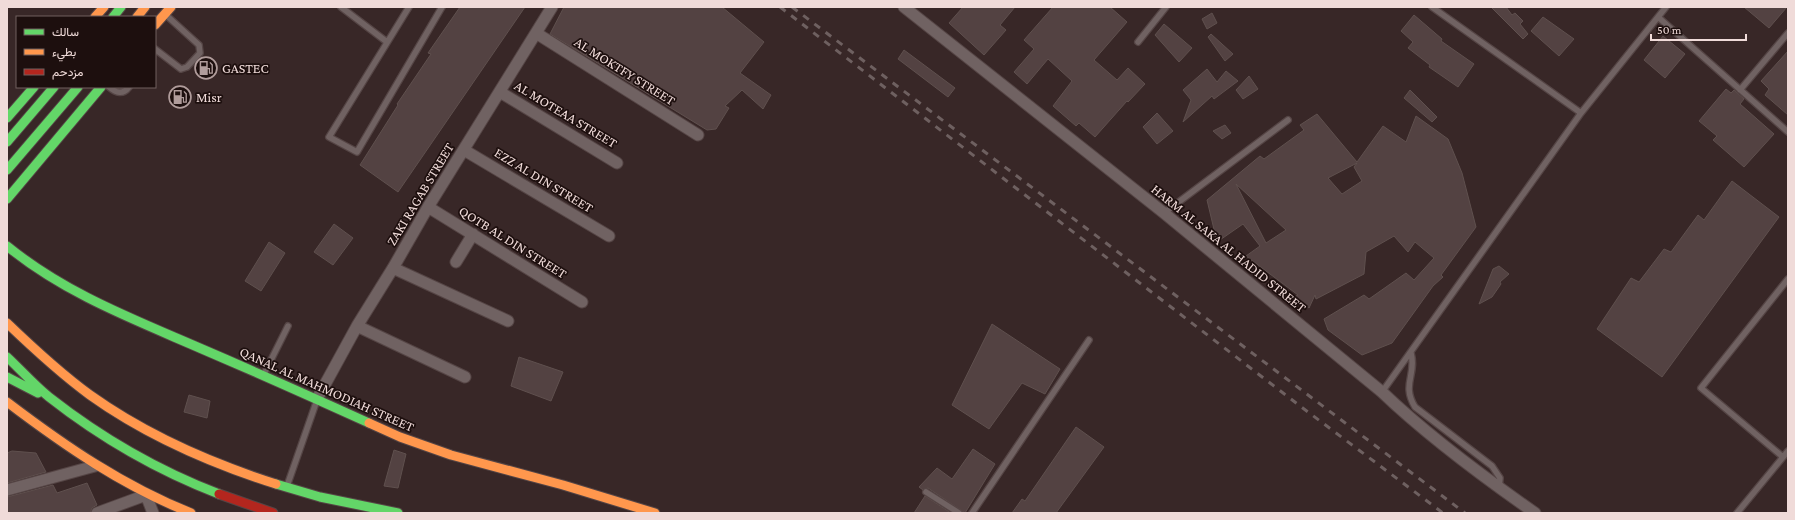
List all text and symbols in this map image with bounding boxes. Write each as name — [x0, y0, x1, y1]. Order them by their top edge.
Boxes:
legend — [16, 16, 156, 88]
scale bar — [1651, 16, 1746, 42]
text: 50 m — [1657, 23, 1682, 37]
text: سالك — [52, 25, 79, 39]
street label: AL MOKTFY STREET — [572, 34, 679, 109]
text: بطيء — [52, 45, 76, 62]
fuel station icon: GASTEC — [193, 55, 219, 81]
place label: GASTEC — [222, 60, 269, 76]
text: مزدحم — [52, 65, 83, 80]
street label: AL MOTEAA STREET — [512, 77, 621, 151]
fuel station icon: Misr — [167, 84, 193, 110]
place label: Misr — [196, 89, 222, 105]
street label: ZAKI RAGAB STREET — [383, 139, 457, 248]
street label: EZZ AL DIN STREET — [492, 144, 597, 216]
street label: HARM AL SAKA AL HADID STREET — [1148, 181, 1310, 316]
street label: QOTB AL DIN STREET — [456, 202, 570, 282]
street label: QANAL AL MAHMODIAH STREET — [237, 343, 417, 435]

